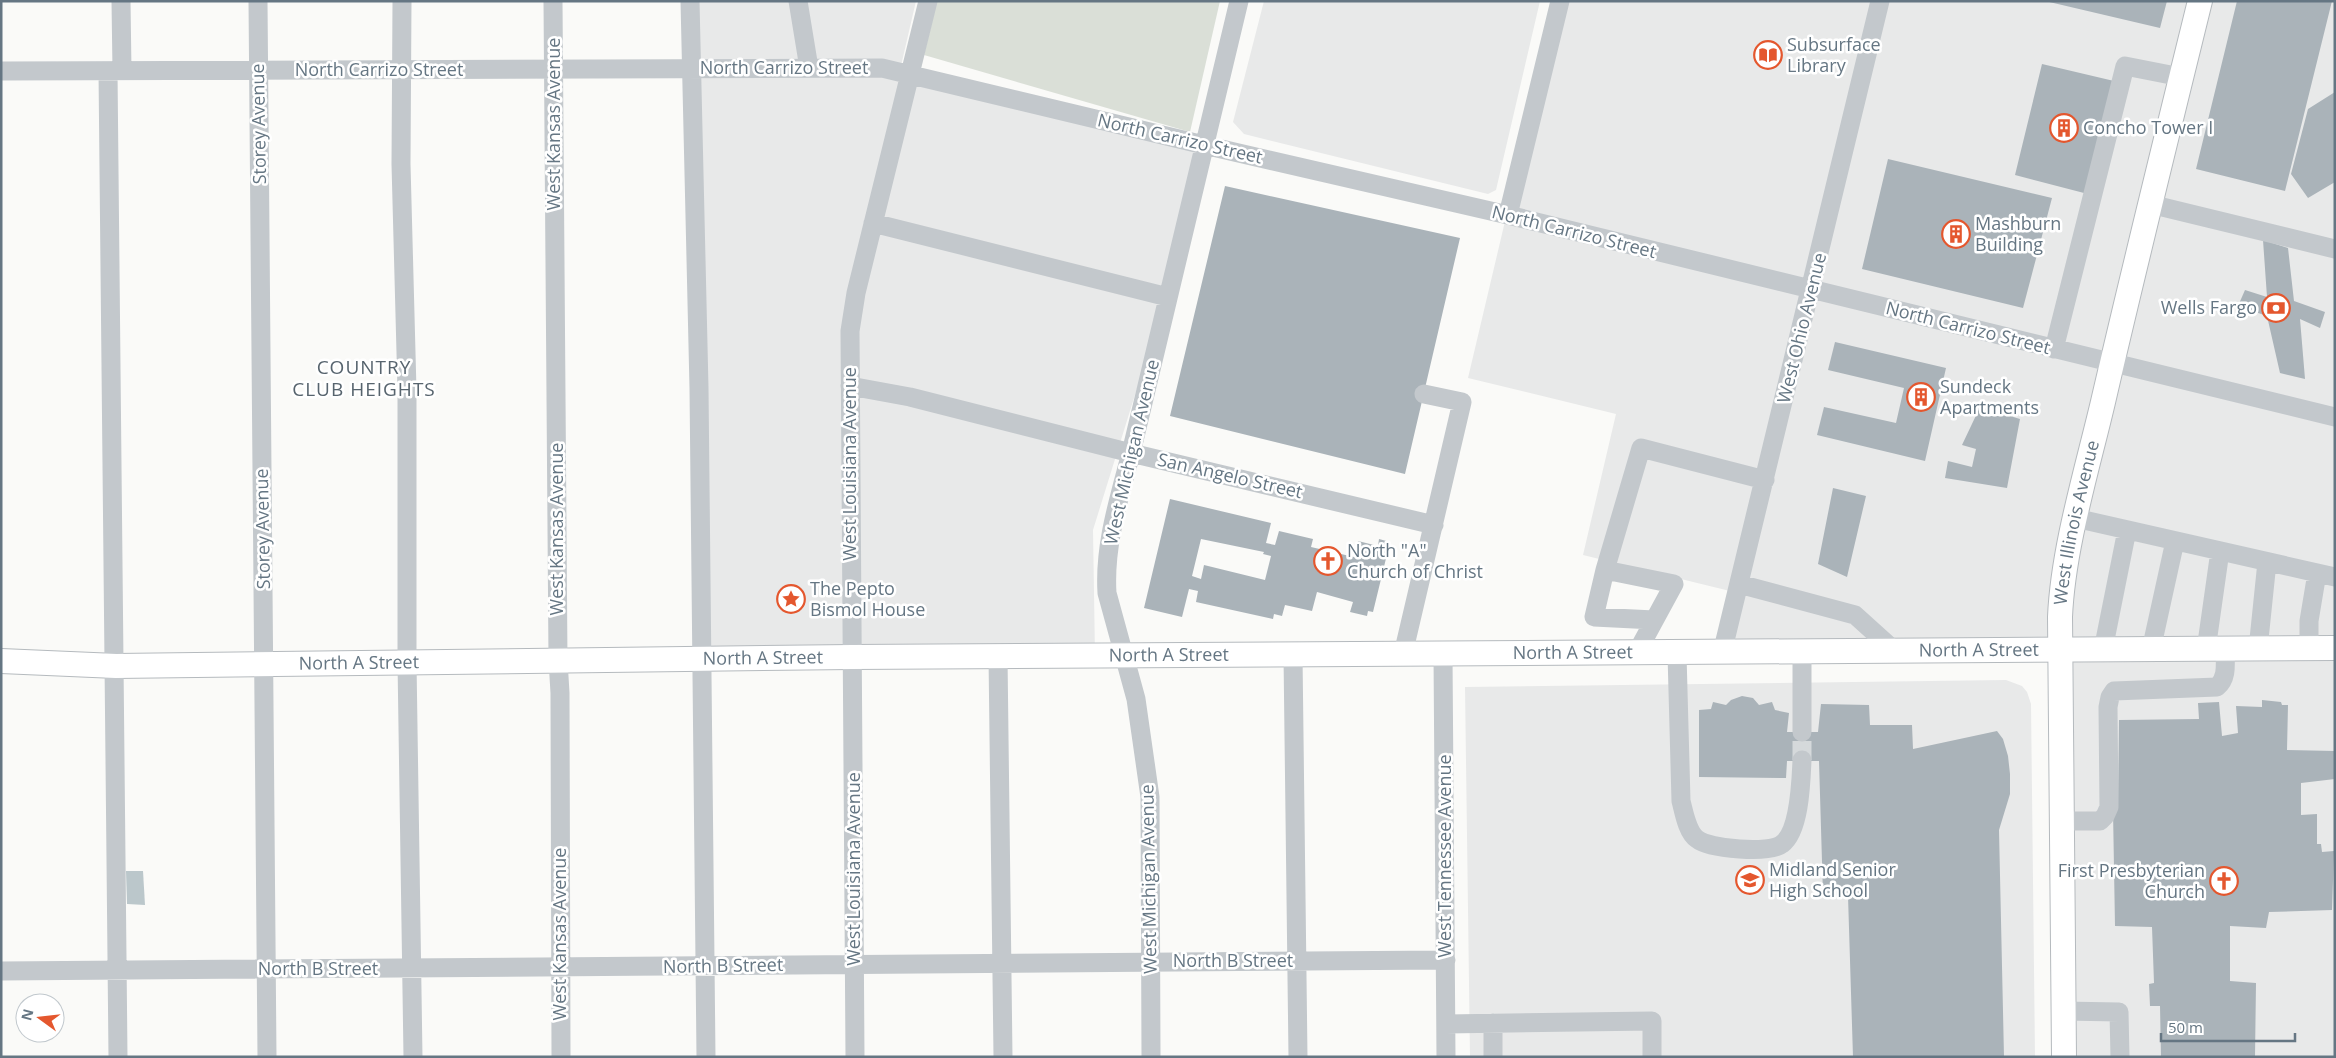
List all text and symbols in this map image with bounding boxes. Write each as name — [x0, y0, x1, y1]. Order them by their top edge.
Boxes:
place label: Subsurface Library — [1787, 32, 1881, 77]
street label: West Kansas Avenue — [541, 38, 565, 210]
library icon: Subsurface Library — [1753, 40, 1783, 70]
street label: North Carrizo Street — [700, 55, 868, 79]
street label: North Carrizo Street — [295, 57, 463, 81]
street label: Storey Avenue — [245, 63, 271, 185]
street label: North Carrizo Street — [1095, 107, 1265, 169]
building icon: Concho Tower I — [2049, 113, 2079, 143]
place label: Concho Tower I — [2083, 115, 2213, 139]
street label: North Carrizo Street — [1490, 199, 1659, 263]
place label: Mashburn Building — [1975, 211, 2061, 256]
building icon: Mashburn Building — [1941, 219, 1971, 249]
street label: West Ohio Avenue — [1771, 250, 1831, 405]
bank icon: Wells Fargo — [2261, 293, 2291, 323]
street label: North Carrizo Street — [1884, 295, 2053, 359]
place label: Wells Fargo — [2161, 295, 2257, 319]
district label: COUNTRY CLUB HEIGHTS — [292, 354, 436, 402]
street label: West Michigan Avenue — [1098, 357, 1164, 547]
street label: West Louisiana Avenue — [837, 367, 861, 561]
place label: Sundeck Apartments — [1940, 374, 2039, 419]
building icon: Sundeck Apartments — [1906, 382, 1936, 412]
street label: West Illinois Avenue — [2048, 437, 2104, 606]
street label: West Kansas Avenue — [544, 443, 568, 615]
street label: San Angelo Street — [1155, 447, 1305, 503]
street label: Storey Avenue — [249, 468, 275, 590]
place label: North "A" Church of Christ — [1347, 538, 1483, 583]
church icon: North "A" Church of Christ — [1313, 546, 1343, 576]
place label: The Pepto Bismol House — [810, 576, 925, 621]
place icon: The Pepto Bismol House — [776, 584, 806, 614]
street label: North A Street — [1919, 637, 2039, 662]
street label: North A Street — [1513, 639, 1633, 664]
street label: North A Street — [1109, 642, 1229, 666]
street label: North A Street — [703, 644, 823, 670]
street label: North A Street — [299, 649, 419, 675]
street label: West Tennessee Avenue — [1432, 754, 1456, 958]
street label: West Louisiana Avenue — [841, 772, 865, 966]
street label: West Michigan Avenue — [1134, 784, 1162, 974]
street label: West Kansas Avenue — [547, 848, 571, 1020]
place label: Midland Senior High School — [1769, 857, 1896, 902]
place label: First Presbyterian Church — [2058, 858, 2205, 903]
school or university icon: Midland Senior High School — [1735, 865, 1765, 895]
church icon: First Presbyterian Church — [2209, 866, 2239, 896]
street label: North B Street — [1173, 948, 1293, 972]
street label: North B Street — [663, 952, 783, 978]
street label: North B Street — [258, 956, 378, 980]
north arrow — [15, 993, 65, 1043]
text: N — [16, 1007, 38, 1022]
scale bar — [2161, 1010, 2295, 1042]
text: 50 m — [2168, 1017, 2203, 1037]

